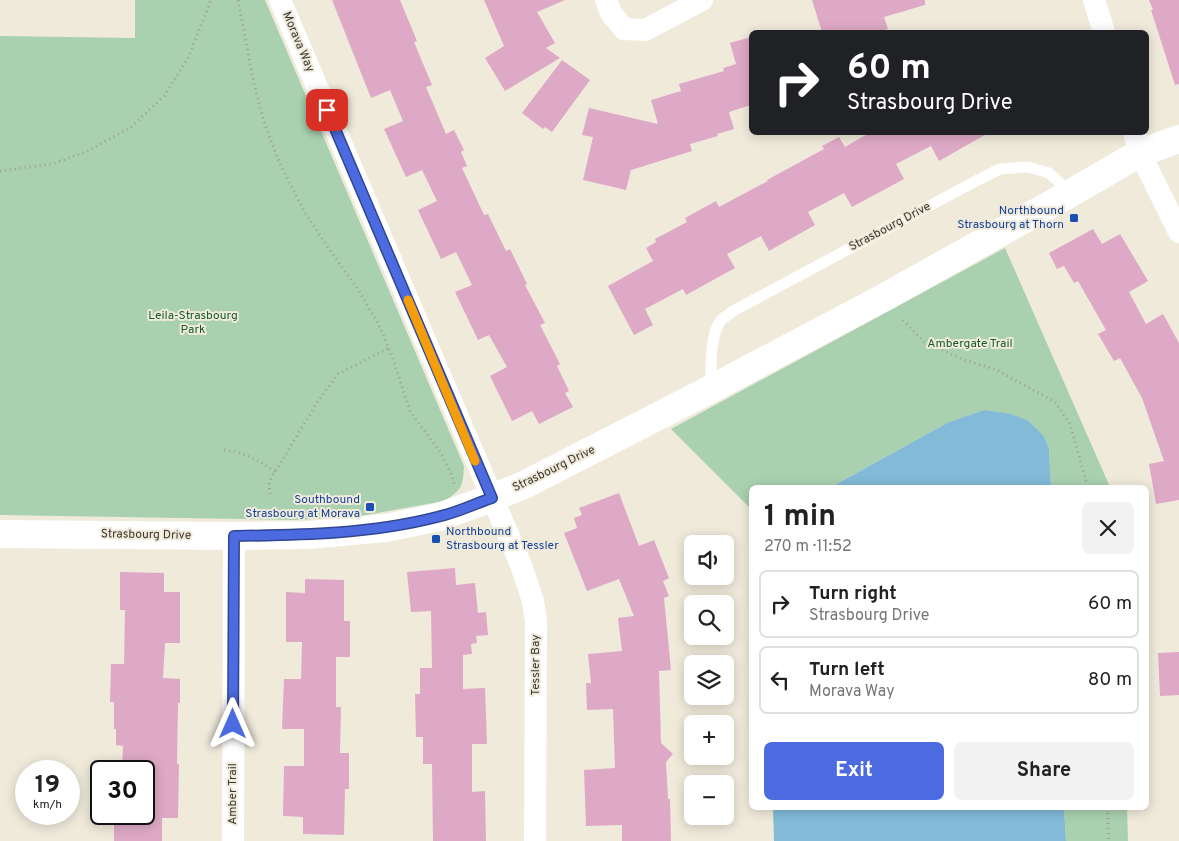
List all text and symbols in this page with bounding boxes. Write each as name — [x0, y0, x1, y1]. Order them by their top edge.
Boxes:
street label: Morava Way — [278, 9, 318, 75]
text: 60 m — [847, 47, 931, 91]
icon: right — [764, 50, 829, 115]
pin — [306, 89, 348, 131]
text: Strasbourg Drive — [847, 90, 1013, 117]
icon: arrive — [313, 96, 341, 124]
street label: Strasbourg Drive — [846, 199, 934, 255]
place label: Northbound Strasbourg at Thorn — [957, 203, 1064, 233]
marker: Northbound Strasbourg at Thorn — [1068, 212, 1080, 224]
park label: Leila-Strasbourg Park — [148, 308, 238, 338]
park label: Ambergate Trail — [927, 336, 1013, 352]
street label: Strasbourg Drive — [510, 442, 598, 496]
place label: Southbound Strasbourg at Morava — [245, 492, 360, 522]
text: 1 min — [764, 499, 836, 536]
marker: Southbound Strasbourg at Morava — [364, 501, 376, 513]
button: close — [1082, 502, 1134, 554]
place label: Northbound Strasbourg at Tessler — [446, 524, 559, 554]
street label: Strasbourg Drive — [101, 526, 191, 544]
marker: Northbound Strasbourg at Tessler — [430, 533, 442, 545]
map controls — [684, 535, 734, 825]
button: sound — [684, 535, 734, 585]
text: 270 m · 11:52 — [764, 537, 852, 557]
text: Turn right — [809, 582, 897, 606]
icon: right — [766, 590, 794, 618]
text: 60 m — [1088, 592, 1132, 616]
button: search — [684, 595, 734, 645]
text: Strasbourg Drive — [809, 606, 929, 626]
street label: Tessler Bay — [528, 634, 544, 696]
button: layers — [684, 655, 734, 705]
text: Turn left — [809, 658, 885, 682]
icon: left — [766, 666, 794, 694]
text: 80 m — [1088, 668, 1132, 692]
text: Morava Way — [809, 682, 895, 702]
position arrow — [206, 697, 258, 749]
button: + — [684, 715, 734, 765]
button: Exit — [764, 742, 944, 800]
button: Share — [954, 742, 1134, 800]
speed limit sign: 30 — [90, 760, 155, 825]
street label: Amber Trail — [225, 763, 241, 825]
text: 19 — [35, 770, 60, 802]
button: − — [684, 775, 734, 825]
text: km/h — [33, 797, 62, 813]

